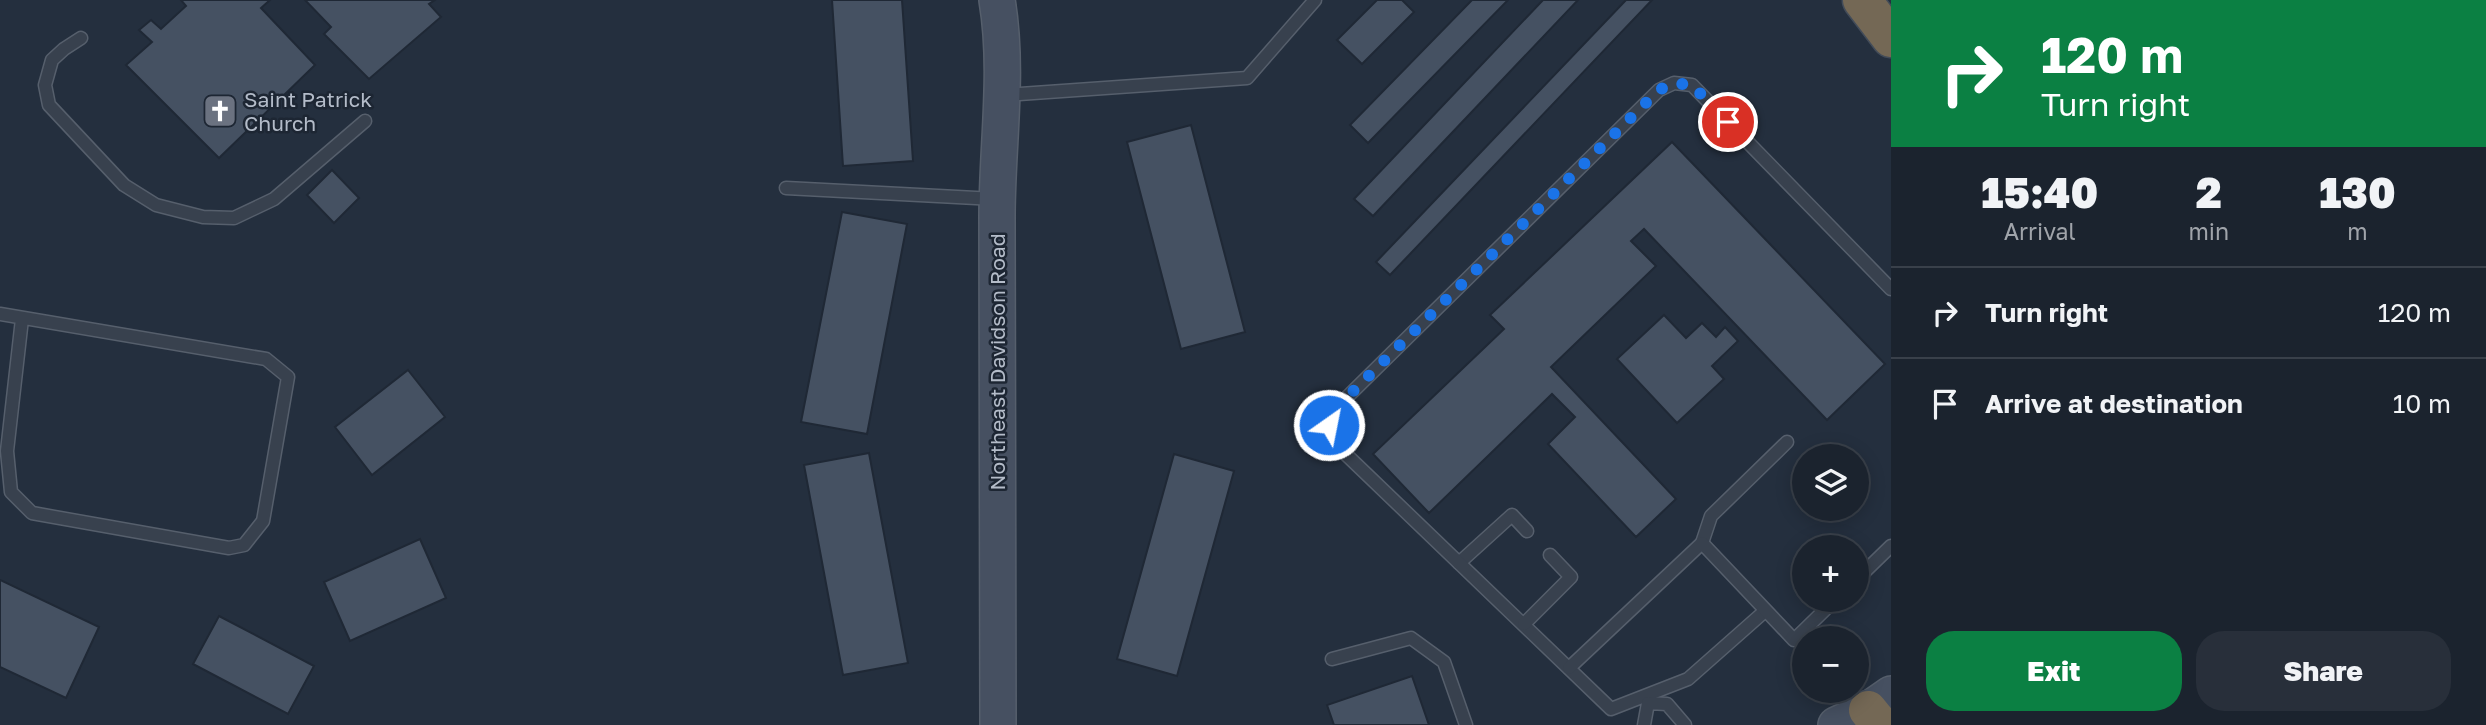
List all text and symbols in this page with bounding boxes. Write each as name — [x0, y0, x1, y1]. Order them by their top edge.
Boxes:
text: 120 m — [2041, 25, 2183, 84]
icon: right — [1926, 28, 2017, 119]
text: Turn right — [2041, 85, 2190, 123]
place label: Saint Patrick Church — [244, 86, 372, 136]
church icon: Saint Patrick Church — [201, 92, 239, 130]
pin — [1698, 92, 1758, 152]
icon: arrive — [1709, 103, 1747, 141]
text: 15:40 — [1981, 167, 2098, 217]
text: 2 — [2196, 167, 2222, 217]
text: 130 — [2319, 167, 2396, 217]
text: Arrival — [2004, 217, 2076, 245]
text: min — [2188, 217, 2229, 245]
text: m — [2347, 217, 2368, 245]
street label: Northeast Davidson Road — [984, 233, 1010, 491]
icon: right — [1926, 294, 1964, 332]
text: Turn right — [1985, 297, 2108, 328]
text: 120 m — [2378, 297, 2451, 328]
icon: arrive — [1926, 385, 1964, 423]
position arrow — [1292, 388, 1366, 462]
text: Arrive at destination — [1985, 388, 2243, 419]
text: 10 m — [2393, 388, 2451, 419]
map controls — [1792, 444, 1869, 703]
button: layers — [1792, 444, 1869, 521]
button: + — [1792, 535, 1869, 612]
button: − — [1792, 626, 1869, 703]
button: Exit — [1926, 631, 2182, 711]
button: Share — [2196, 631, 2451, 711]

